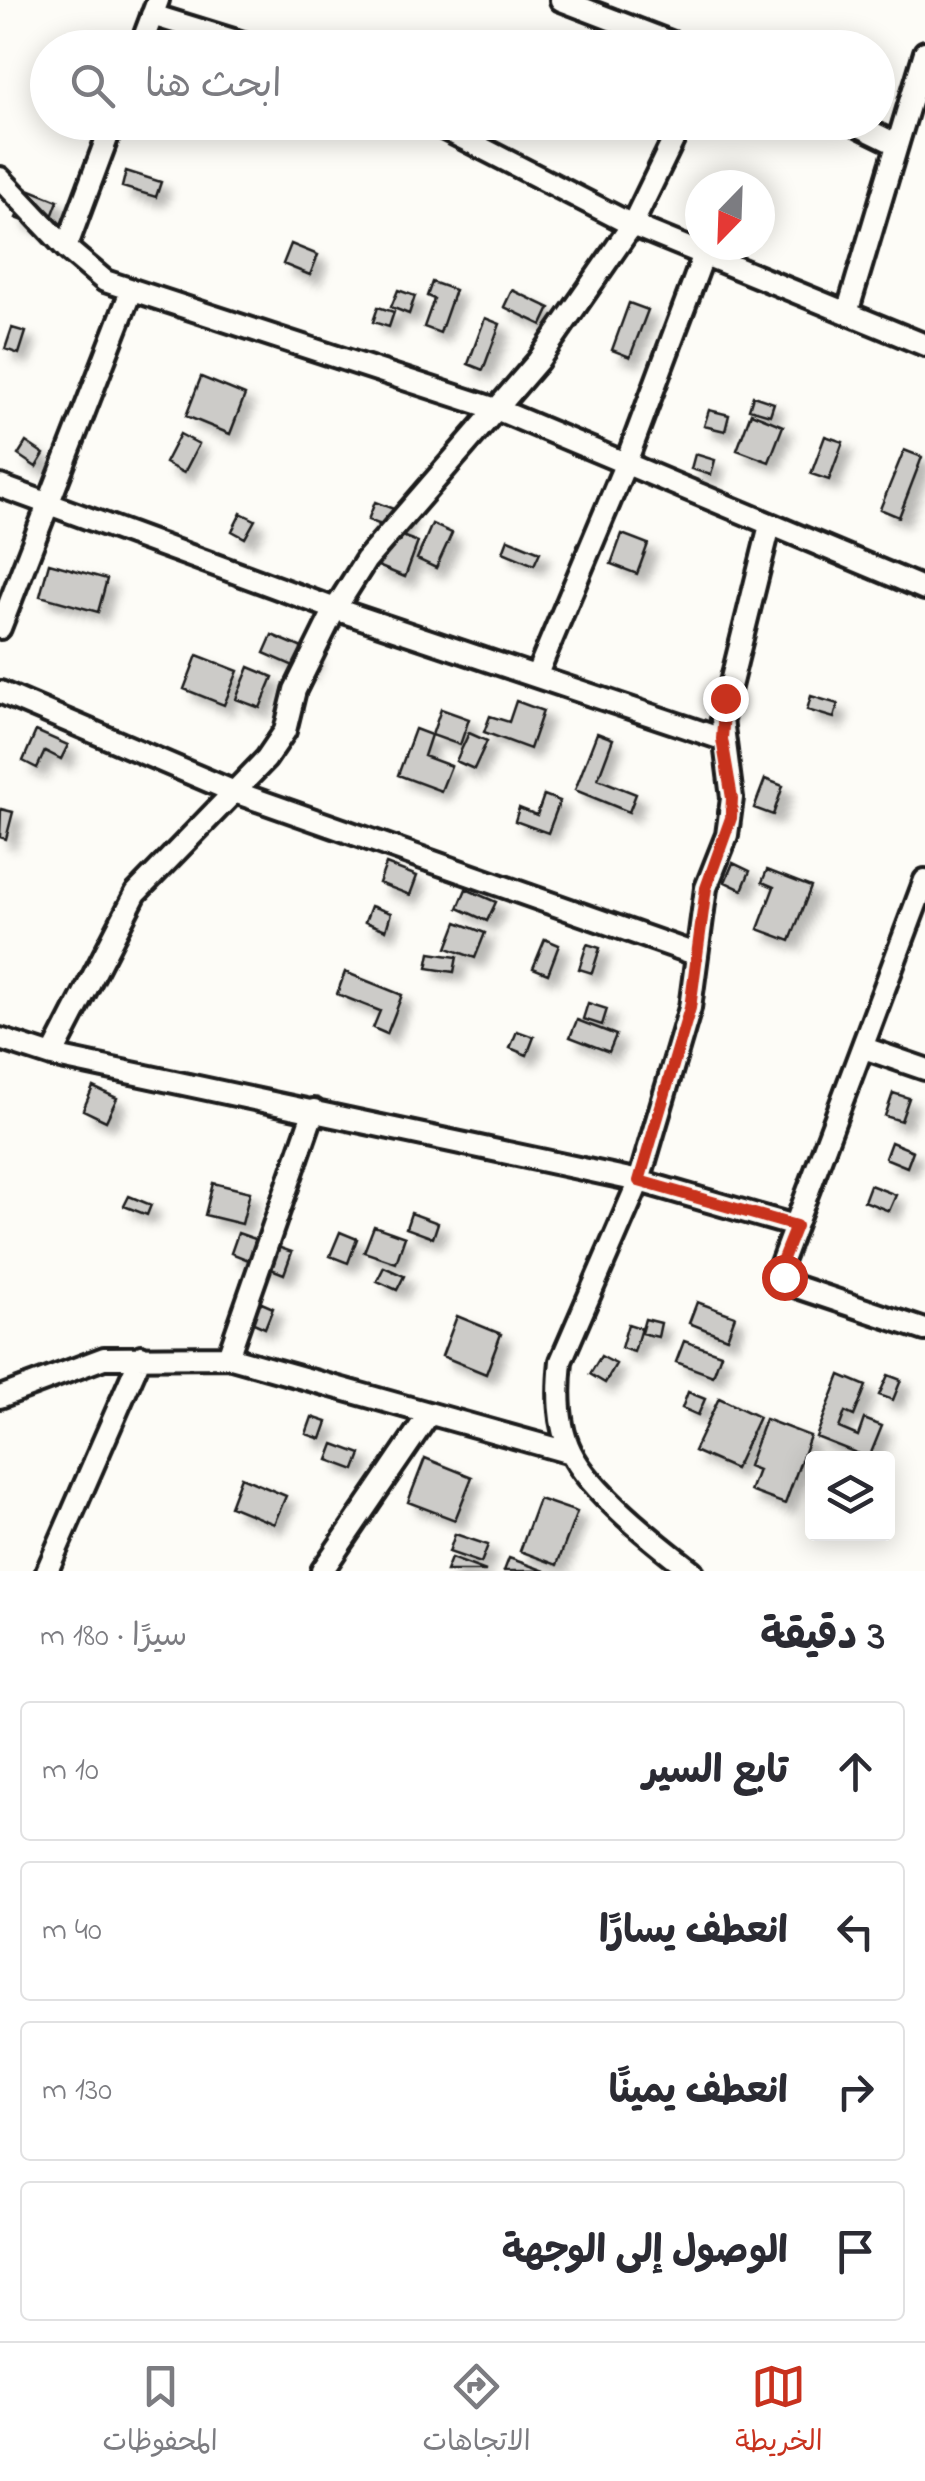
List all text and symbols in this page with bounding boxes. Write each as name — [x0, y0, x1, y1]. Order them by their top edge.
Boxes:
search box — [30, 30, 895, 140]
icon: search — [65, 58, 120, 113]
text: ابحث هنا — [145, 59, 282, 115]
north arrow — [685, 170, 775, 260]
route end — [703, 676, 749, 722]
route start — [762, 1255, 808, 1301]
map controls — [805, 1451, 895, 1541]
button: layers — [805, 1451, 895, 1541]
text: 3 دقيقة — [760, 1607, 885, 1668]
text: سيرًا · 180 m — [40, 1614, 187, 1661]
icon: ahead — [828, 1744, 883, 1799]
text: تابع السير — [643, 1745, 788, 1801]
text: 10 m — [42, 1748, 99, 1795]
icon: left — [828, 1904, 883, 1959]
text: انعطف يسارًا — [599, 1905, 788, 1961]
text: 40 m — [42, 1908, 102, 1955]
icon: right — [828, 2064, 883, 2119]
text: انعطف يمينًا — [609, 2065, 788, 2121]
text: 130 m — [42, 2068, 112, 2115]
icon: arrive — [828, 2224, 883, 2279]
text: الوصول إلى الوجهة — [502, 2225, 788, 2281]
tab: المحفوظات — [102, 2359, 218, 2465]
tab: الاتجاهات — [422, 2359, 531, 2465]
tab: الخريطة — [735, 2359, 823, 2465]

